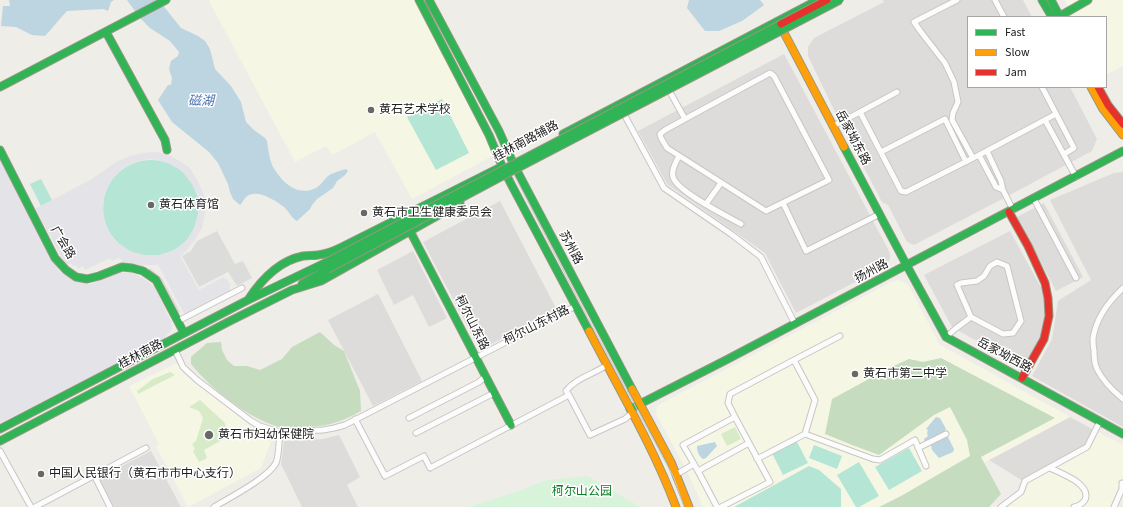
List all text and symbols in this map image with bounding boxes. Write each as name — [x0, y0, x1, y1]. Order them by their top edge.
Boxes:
legend — [967, 16, 1107, 88]
text: Fast — [1005, 24, 1025, 41]
text: Slow — [1005, 44, 1030, 61]
text: Jam — [1005, 64, 1027, 81]
water label: 磁湖 — [188, 94, 214, 110]
place label: 黄石艺术学校 — [379, 103, 451, 117]
marker: 黄石艺术学校 — [366, 105, 376, 115]
street label: 岳家坳东路 — [832, 108, 872, 168]
street label: 桂林南路辅路 — [491, 119, 561, 165]
place label: 黄石体育馆 — [159, 198, 219, 212]
marker: 黄石体育馆 — [146, 200, 156, 210]
place label: 黄石市卫生健康委员会 — [372, 206, 492, 220]
marker: 黄石市卫生健康委员会 — [359, 208, 369, 218]
street label: 广会路 — [47, 224, 77, 262]
street label: 苏州路 — [555, 229, 585, 267]
street label: 扬州路 — [853, 257, 891, 287]
street label: 柯尔山东路 — [451, 293, 491, 353]
street label: 柯尔山东村路 — [502, 303, 572, 349]
street label: 岳家坳西路 — [974, 336, 1034, 376]
street label: 桂林南路 — [116, 337, 166, 373]
place label: 黄石市第二中学 — [863, 367, 947, 381]
marker: 黄石市第二中学 — [850, 369, 860, 379]
place label: 黄石市妇幼保健院 — [218, 428, 314, 442]
marker: 黄石市妇幼保健院 — [203, 429, 215, 441]
place label: 中国人民银行（黄石市市中心支行） — [49, 467, 241, 481]
marker: 中国人民银行（黄石市市中心支行） — [36, 469, 46, 479]
park label: 柯尔山公园 — [552, 485, 612, 499]

